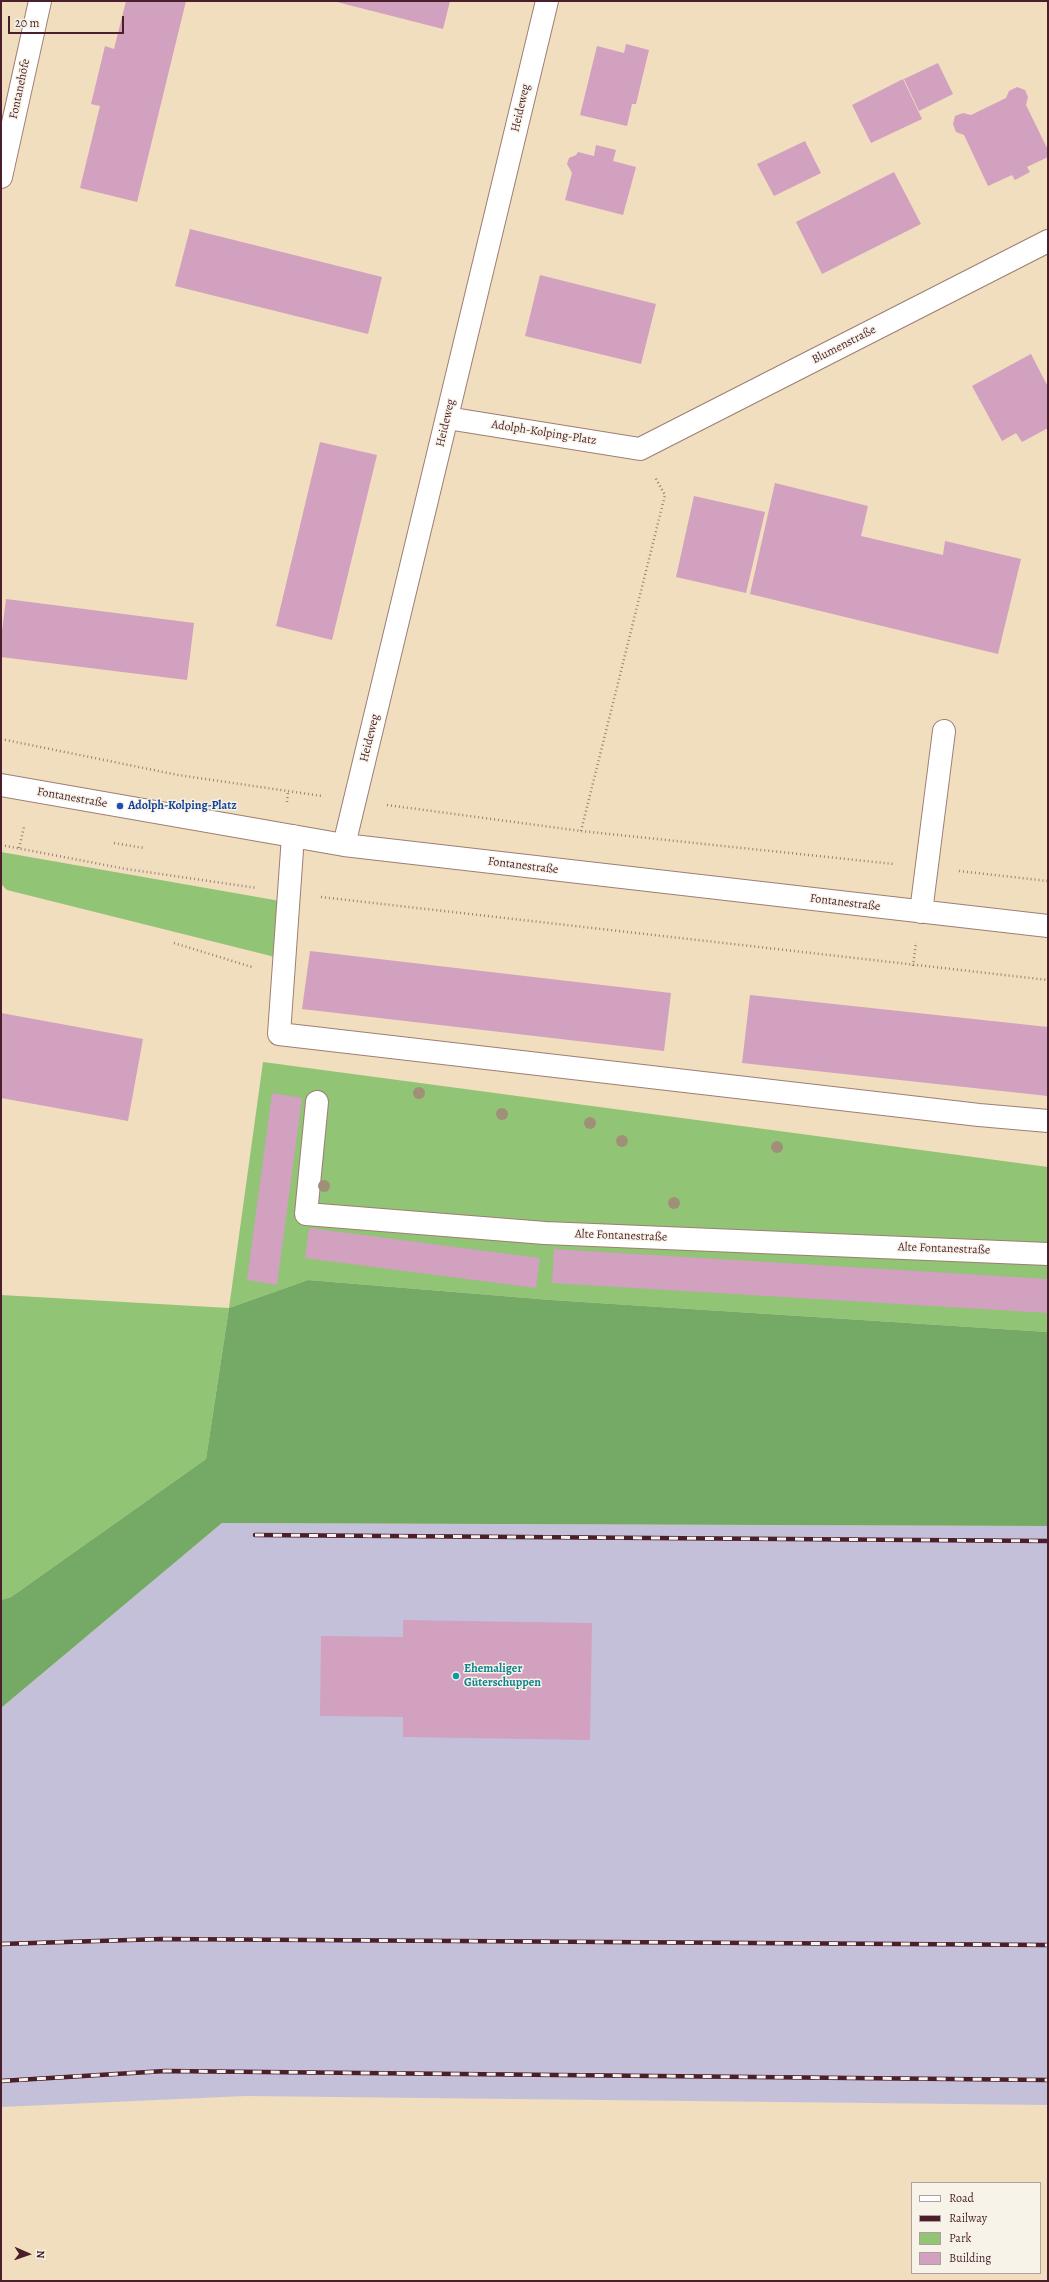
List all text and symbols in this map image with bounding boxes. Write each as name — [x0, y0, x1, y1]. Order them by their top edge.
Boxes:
scale bar — [10, 8, 126, 34]
text: 20 m — [15, 15, 39, 31]
street label: Fontanehöfe — [7, 58, 33, 120]
street label: Heideweg — [508, 83, 534, 133]
street label: Blumenstraße — [810, 323, 878, 367]
street label: Heideweg — [433, 398, 459, 448]
street label: Adolph-Kolping-Platz — [490, 418, 598, 448]
street label: Heideweg — [357, 713, 383, 763]
street label: Fontanestraße — [36, 785, 108, 811]
place label: Adolph-Kolping-Platz — [128, 799, 237, 813]
marker: Adolph-Kolping-Platz — [115, 801, 125, 811]
street label: Fontanestraße — [487, 855, 559, 877]
street label: Fontanestraße — [809, 892, 881, 914]
street label: Alte Fontanestraße — [575, 1227, 667, 1245]
street label: Alte Fontanestraße — [898, 1240, 990, 1258]
place label: Ehemaliger Güterschuppen — [464, 1662, 541, 1690]
marker: Ehemaliger Güterschuppen — [451, 1671, 461, 1681]
legend — [911, 2182, 1041, 2274]
text: Road — [949, 2190, 974, 2206]
text: Railway — [949, 2210, 987, 2226]
text: Park — [949, 2230, 972, 2246]
north arrow — [8, 2234, 48, 2274]
text: N — [33, 2250, 48, 2259]
text: Building — [949, 2250, 991, 2266]

